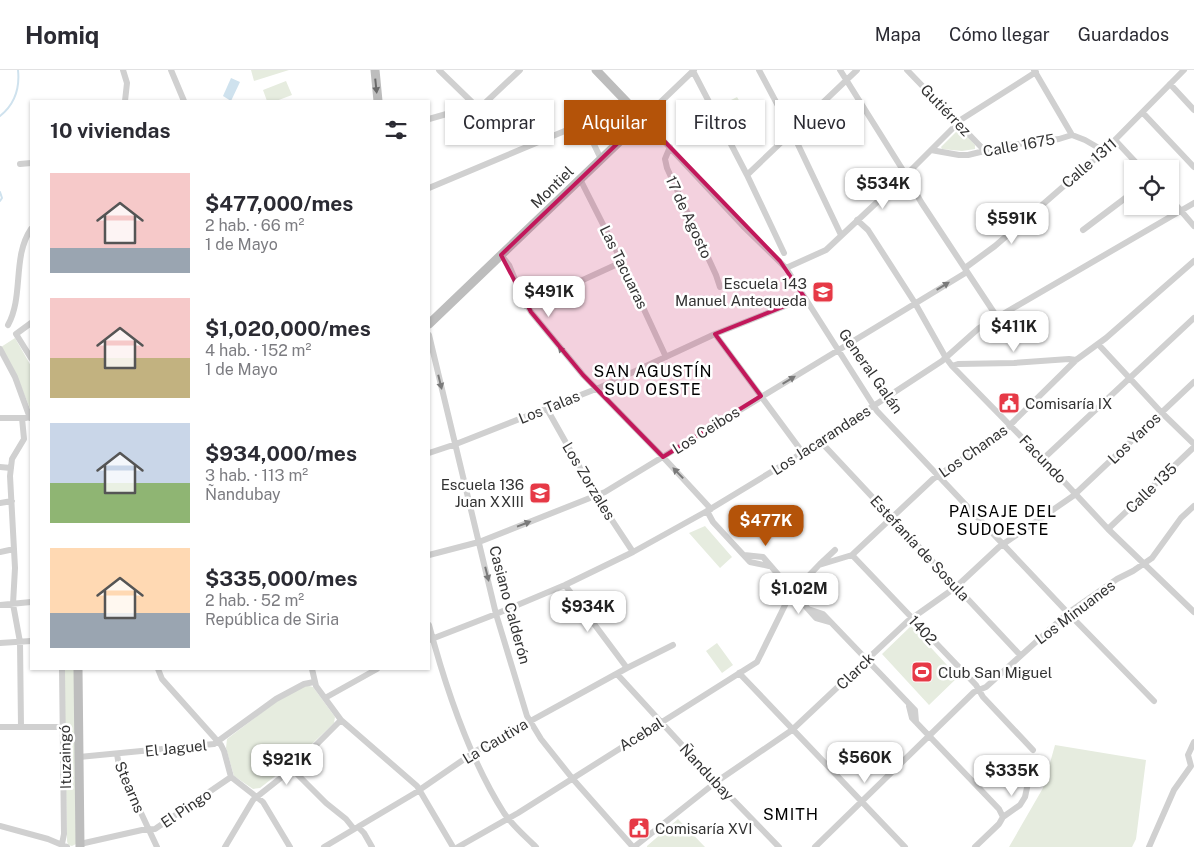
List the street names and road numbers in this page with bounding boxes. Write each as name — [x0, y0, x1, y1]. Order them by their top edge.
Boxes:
street label: Gutiérrez — [917, 81, 975, 139]
street label: Calle 1675 — [982, 130, 1056, 160]
street label: Calle 1311 — [1058, 135, 1120, 191]
street label: Montiel — [527, 163, 577, 211]
street label: 17 de Agosto — [662, 173, 716, 261]
street label: Las Tacuaras — [596, 223, 652, 311]
street label: General Galán — [836, 325, 906, 417]
street label: Los Talas — [516, 387, 582, 427]
street label: Los Jacarandaes — [768, 402, 874, 478]
street label: Los Ceibos — [669, 403, 743, 457]
street label: Los Yaros — [1104, 409, 1164, 467]
street label: Los Chanas — [935, 421, 1011, 481]
street label: Facundo — [1016, 431, 1070, 487]
street label: Los Zorzales — [559, 439, 619, 523]
street label: Calle 135 — [1122, 460, 1180, 516]
street label: Estefanía de Sosula — [867, 492, 973, 604]
street label: Casiano Calderón — [486, 544, 534, 666]
street label: Los Minuanes — [1032, 576, 1118, 648]
street label: 1402 — [905, 612, 941, 648]
street label: Clarck — [833, 649, 877, 693]
street label: Acebal — [616, 714, 666, 754]
street label: La Cautiva — [459, 715, 531, 767]
street label: Ituzaingó — [56, 725, 74, 789]
street label: El Jaguel — [144, 736, 208, 760]
street label: Ñandubay — [677, 740, 737, 804]
street label: Stearns — [112, 759, 148, 815]
street label: El Pingo — [158, 785, 214, 831]

